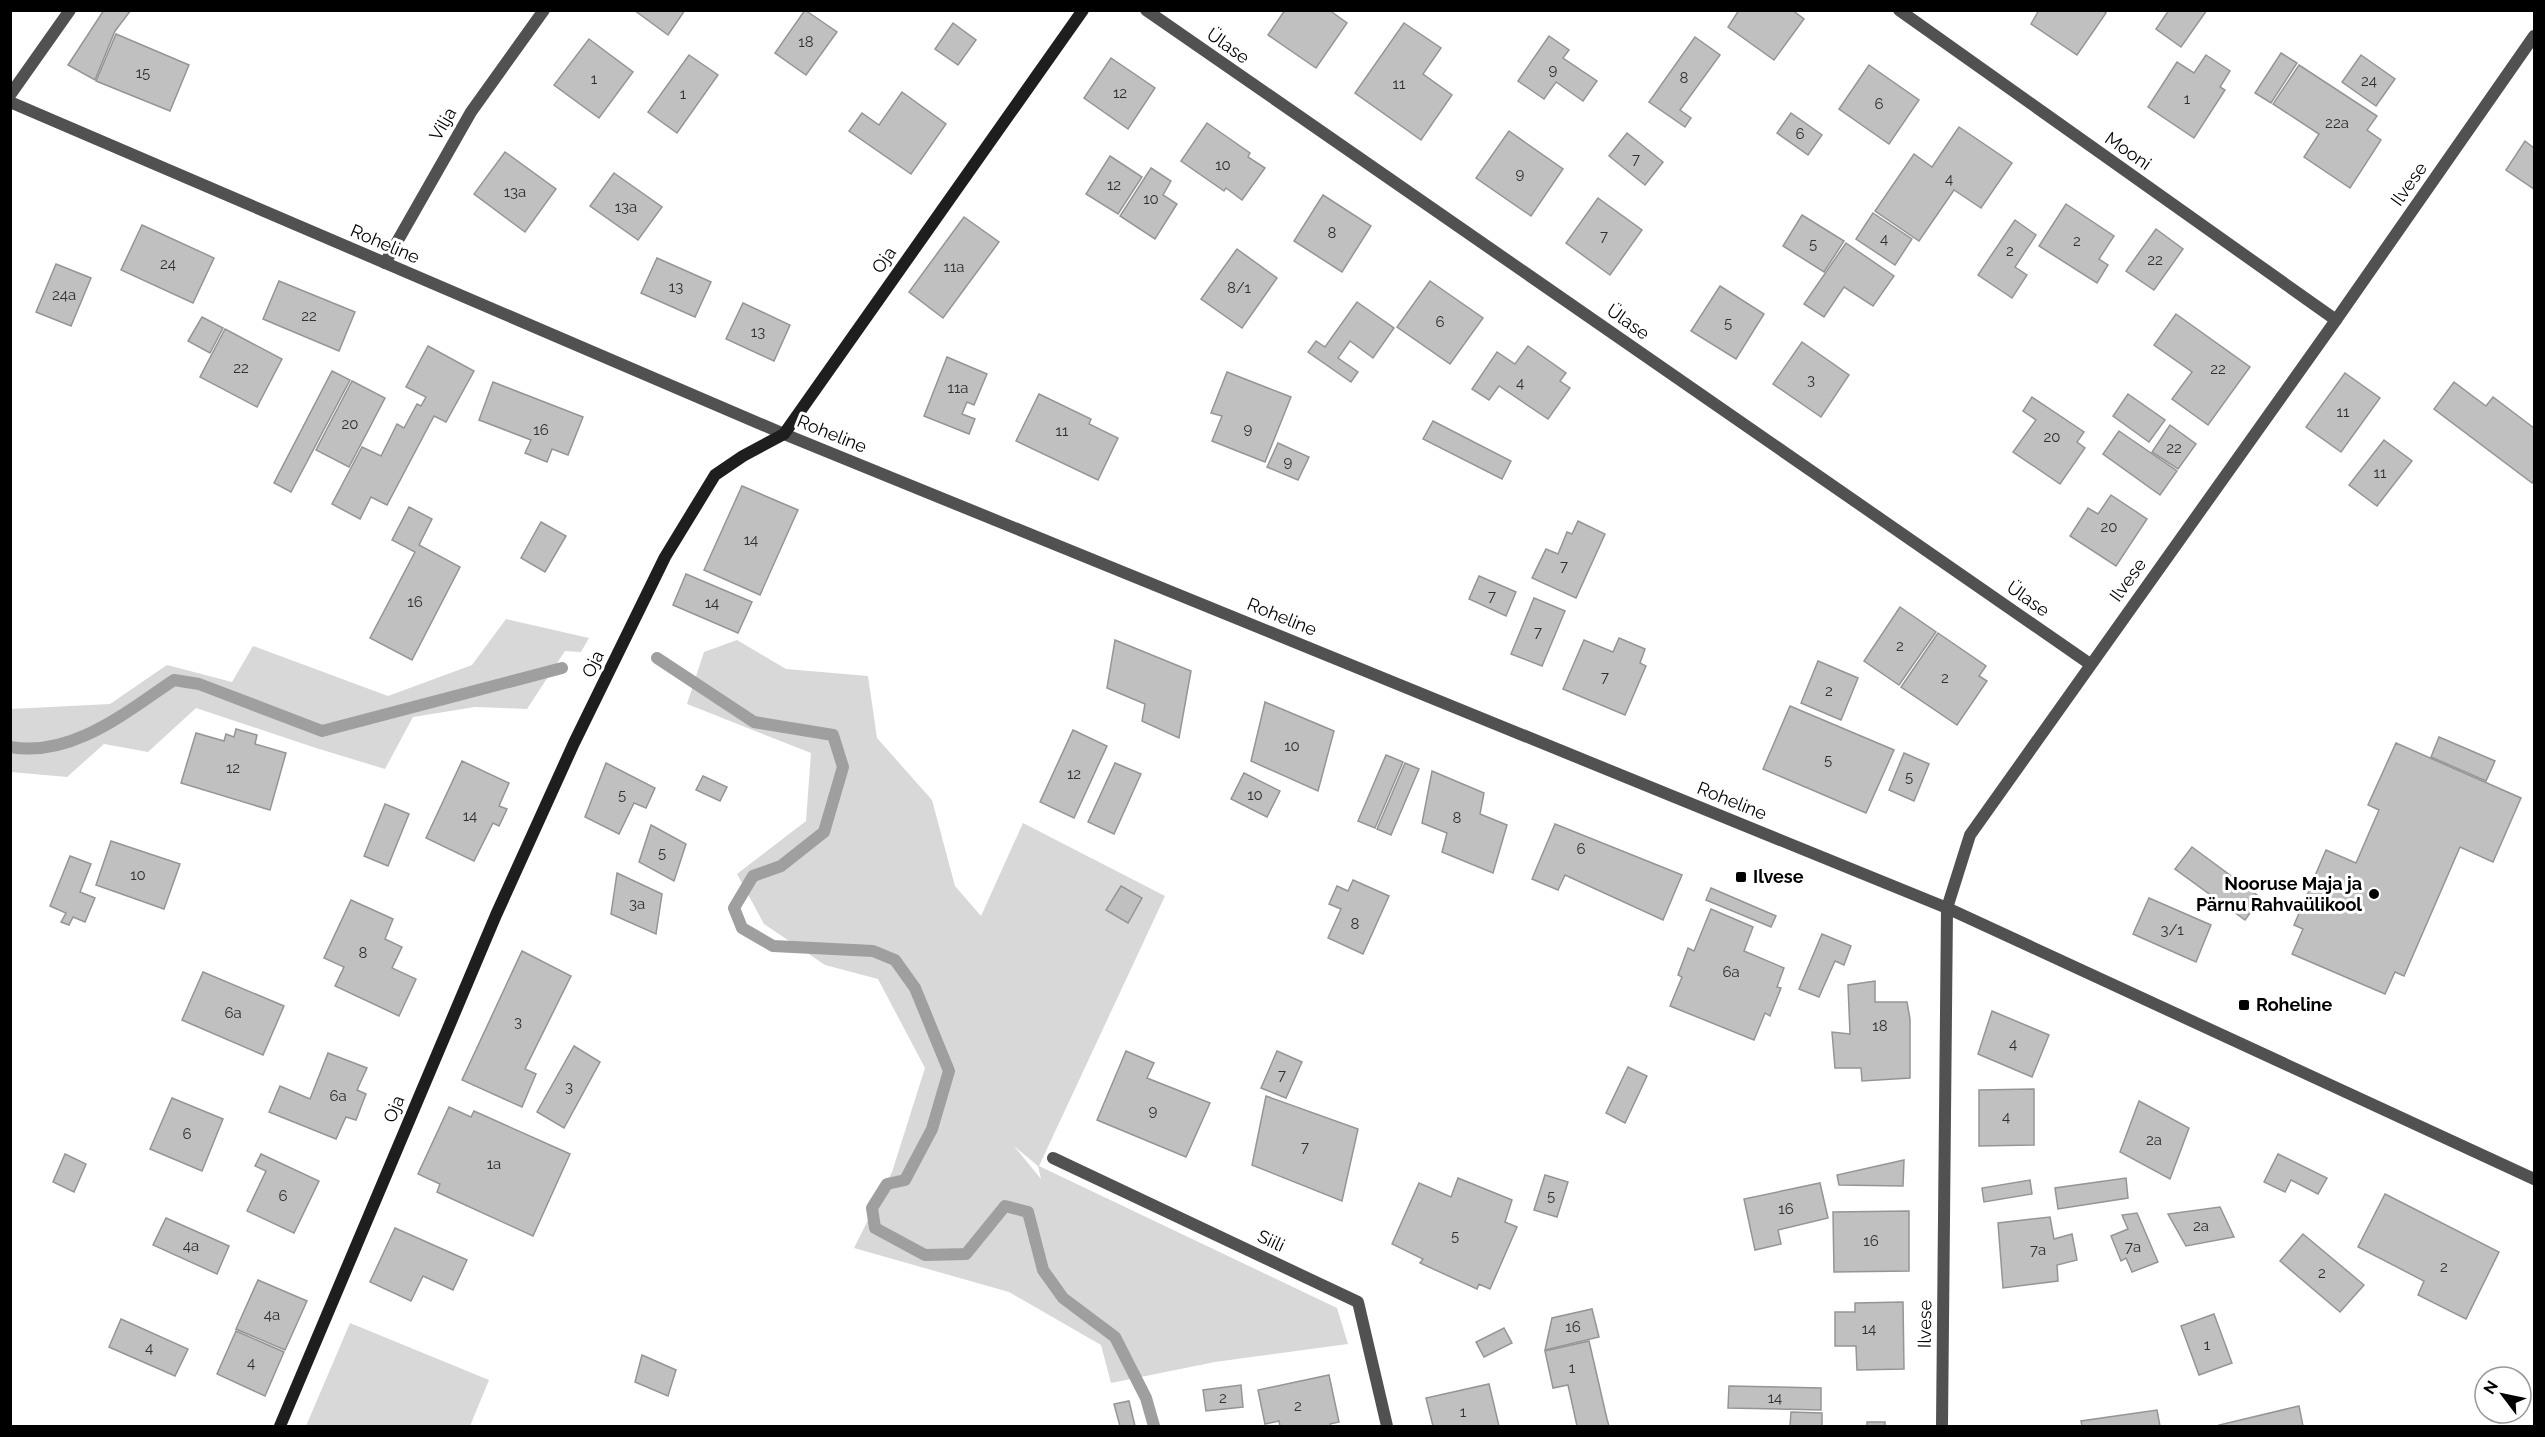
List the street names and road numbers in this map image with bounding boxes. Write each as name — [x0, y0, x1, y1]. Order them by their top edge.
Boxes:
street label: Ülase — [1203, 23, 1254, 68]
street label: Vilja — [425, 103, 460, 144]
street label: Mooni — [2101, 127, 2155, 174]
street label: Ilvese — [2386, 158, 2431, 209]
street label: Roheline — [347, 220, 423, 268]
street label: Oja — [867, 242, 900, 277]
street label: Ülase — [1603, 299, 1654, 344]
street label: Roheline — [794, 410, 870, 457]
street label: Ilvese — [2105, 554, 2150, 605]
street label: Ülase — [2003, 576, 2054, 621]
street label: Roheline — [1244, 593, 1320, 640]
street label: Oja — [577, 647, 608, 681]
street label: Roheline — [1694, 777, 1770, 824]
street label: Oja — [379, 1092, 409, 1126]
street label: Siili — [1254, 1225, 1288, 1256]
street label: Ilvese — [1914, 1299, 1935, 1348]

